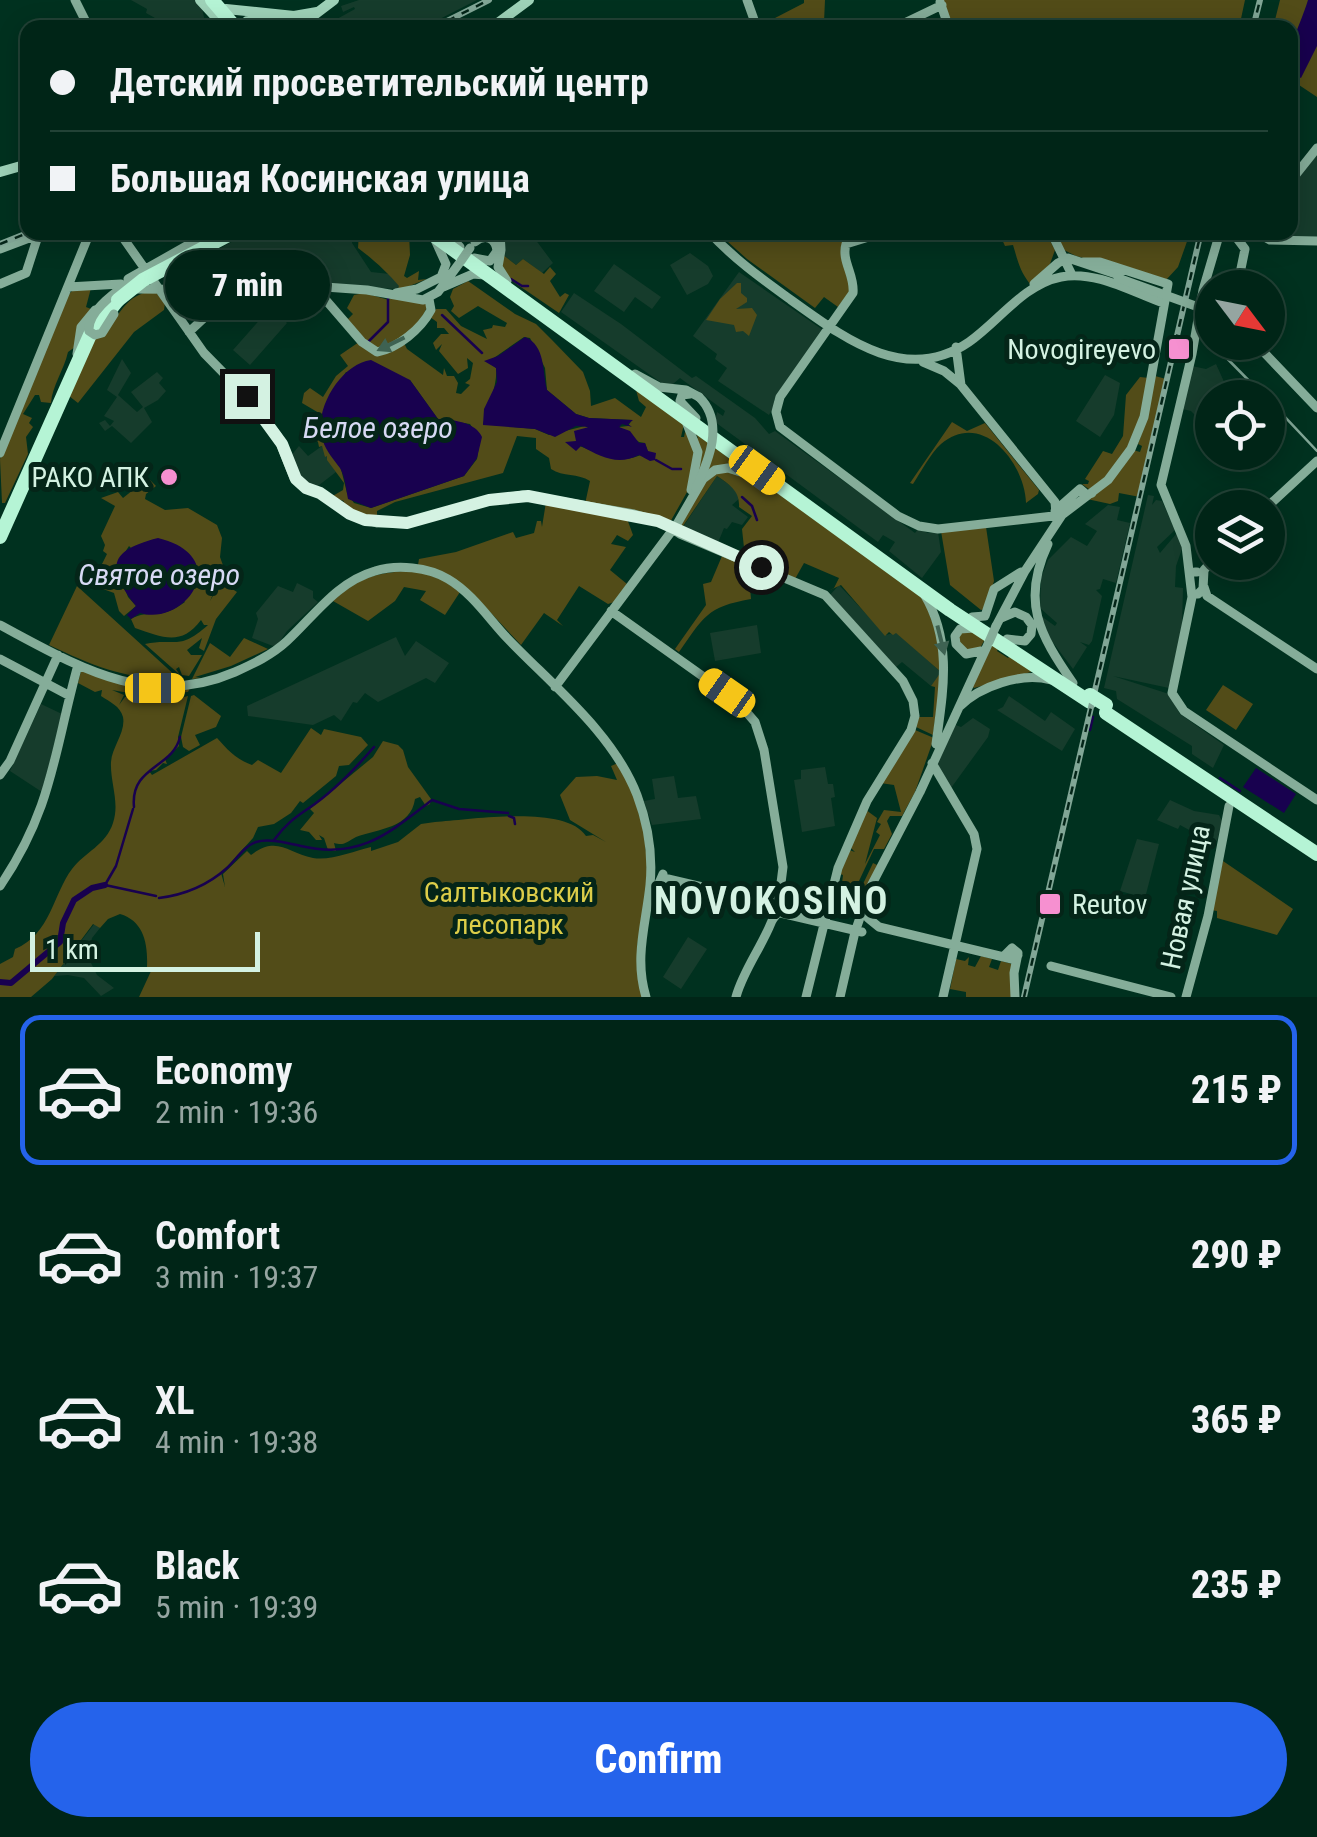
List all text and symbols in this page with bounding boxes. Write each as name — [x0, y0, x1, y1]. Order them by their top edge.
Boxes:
text: Детский просветительский центр — [110, 61, 649, 105]
text: Большая Косинская улица — [110, 157, 530, 201]
callout: 7 min — [164, 251, 330, 321]
text: 7 min — [212, 266, 283, 304]
north arrow — [1195, 270, 1285, 360]
map controls — [1195, 270, 1285, 580]
place label: Novogireyevo — [1007, 333, 1156, 366]
one-way arrow — [376, 335, 405, 352]
marker: Novogireyevo — [1166, 336, 1192, 362]
route end — [225, 374, 270, 419]
button: locate — [1195, 380, 1285, 470]
water label: Белое озеро — [303, 410, 453, 445]
car — [724, 440, 790, 500]
place label: РАКО АПК — [31, 461, 149, 494]
marker: РАКО АПК — [158, 466, 180, 488]
button: layers — [1195, 490, 1285, 580]
route start — [739, 545, 784, 590]
water label: Святое озеро — [78, 557, 240, 592]
one-way arrow — [934, 625, 949, 656]
car — [694, 664, 760, 722]
car — [125, 673, 185, 703]
street label: Новая улица — [1154, 822, 1217, 972]
park label: Салтыковский лесопарк — [424, 876, 594, 941]
district label: NOVOKOSINO — [654, 879, 890, 923]
place label: Reutov — [1072, 888, 1147, 921]
marker: Reutov — [1037, 891, 1063, 917]
scale bar — [30, 927, 260, 971]
text: 1 km — [45, 933, 99, 966]
icon: car — [35, 1045, 125, 1135]
text: Economy — [155, 1049, 292, 1093]
text: 215 ₽ — [1191, 1068, 1282, 1112]
text: 2 min · 19:36 — [155, 1093, 318, 1131]
icon: car — [35, 1210, 125, 1300]
text: Comfort — [155, 1214, 280, 1258]
text: 290 ₽ — [1191, 1233, 1282, 1277]
text: 3 min · 19:37 — [155, 1258, 318, 1296]
icon: car — [35, 1375, 125, 1465]
text: XL — [155, 1379, 194, 1423]
text: 365 ₽ — [1191, 1398, 1282, 1442]
text: 4 min · 19:38 — [155, 1423, 318, 1461]
icon: car — [35, 1540, 125, 1630]
text: Black — [155, 1544, 239, 1588]
text: 235 ₽ — [1191, 1563, 1282, 1607]
text: 5 min · 19:39 — [155, 1588, 318, 1626]
button: Confirm — [30, 1702, 1287, 1817]

